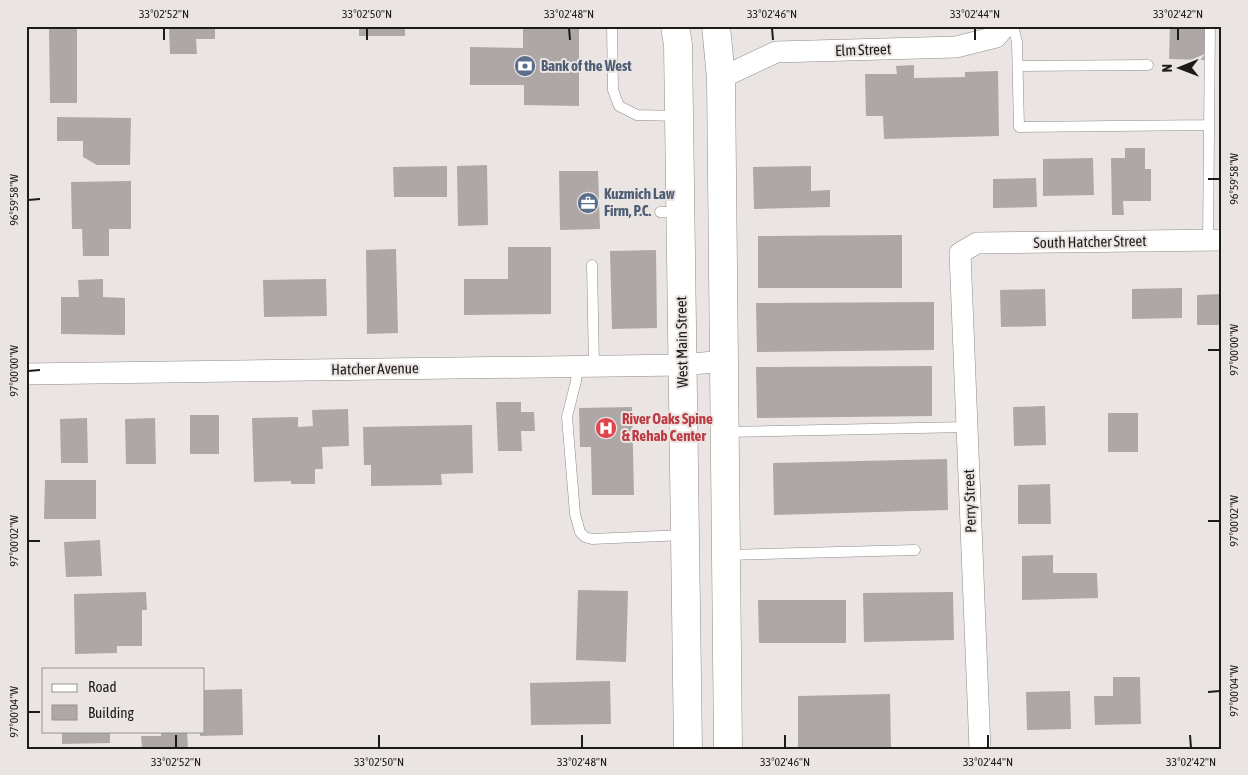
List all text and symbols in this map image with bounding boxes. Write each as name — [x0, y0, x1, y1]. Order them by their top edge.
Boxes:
text: 33°02'52"N — [139, 7, 189, 21]
text: 33°02'50"N — [342, 7, 392, 21]
text: 33°02'48"N — [544, 7, 594, 21]
text: 33°02'46"N — [747, 7, 797, 21]
text: 33°02'44"N — [950, 7, 1000, 21]
text: 33°02'42"N — [1153, 7, 1203, 21]
street label: Elm Street — [835, 40, 891, 59]
north arrow — [1156, 42, 1206, 92]
bank icon: Bank of the West — [513, 54, 537, 78]
place label: Bank of the West — [541, 57, 632, 74]
text: N — [1159, 64, 1175, 72]
text: 96°59'58"W — [1227, 153, 1241, 205]
text: 96°59'58"W — [7, 174, 21, 226]
place label: Kuzmich Law Firm, P.C. — [604, 185, 675, 219]
office icon: Kuzmich Law Firm, P.C. — [576, 191, 600, 215]
street label: South Hatcher Street — [1033, 232, 1147, 251]
street label: West Main Street — [672, 296, 691, 388]
text: 97°00'00"W — [1227, 324, 1241, 376]
text: 97°00'00"W — [7, 345, 21, 397]
street label: Hatcher Avenue — [331, 359, 419, 378]
place label: River Oaks Spine & Rehab Center — [622, 410, 713, 444]
hospital icon: River Oaks Spine & Rehab Center — [594, 416, 618, 440]
street label: Perry Street — [960, 469, 979, 533]
text: 97°00'02"W — [1227, 495, 1241, 547]
text: 97°00'02"W — [7, 515, 21, 567]
text: 97°00'04"W — [1227, 665, 1241, 717]
legend — [42, 668, 205, 732]
text: Road — [88, 678, 117, 695]
text: 97°00'04"W — [7, 686, 21, 738]
text: Building — [88, 704, 134, 721]
text: 33°02'52"N — [151, 755, 201, 769]
text: 33°02'50"N — [354, 755, 404, 769]
text: 33°02'48"N — [557, 755, 607, 769]
text: 33°02'46"N — [760, 755, 810, 769]
text: 33°02'44"N — [963, 755, 1013, 769]
text: 33°02'42"N — [1166, 755, 1216, 769]

